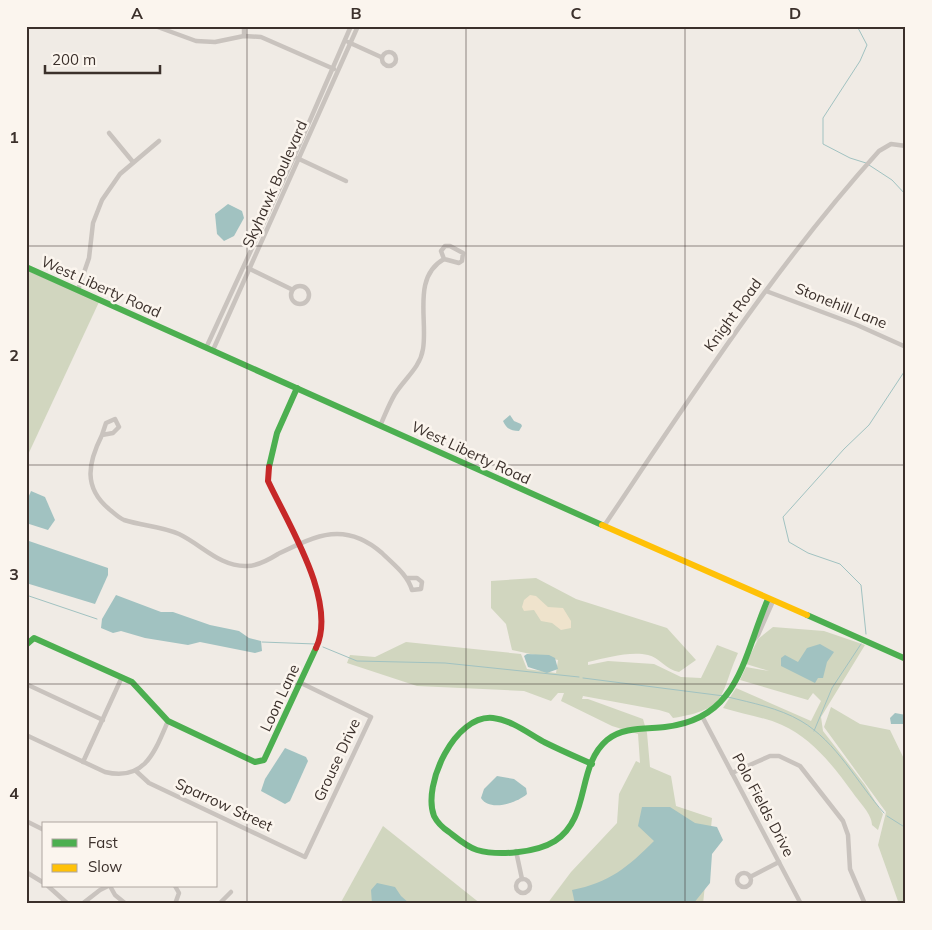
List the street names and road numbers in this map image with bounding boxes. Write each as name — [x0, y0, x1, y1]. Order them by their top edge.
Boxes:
street label: Skyhawk Boulevard — [238, 117, 311, 250]
street label: West Liberty Road — [38, 252, 164, 322]
street label: Knight Road — [700, 274, 765, 355]
street label: Stonehill Lane — [792, 278, 890, 333]
street label: West Liberty Road — [409, 417, 534, 488]
street label: Loon Lane — [256, 661, 303, 734]
street label: Grouse Drive — [309, 715, 364, 804]
street label: Polo Fields Drive — [728, 750, 799, 860]
street label: Sparrow Street — [173, 774, 276, 835]

